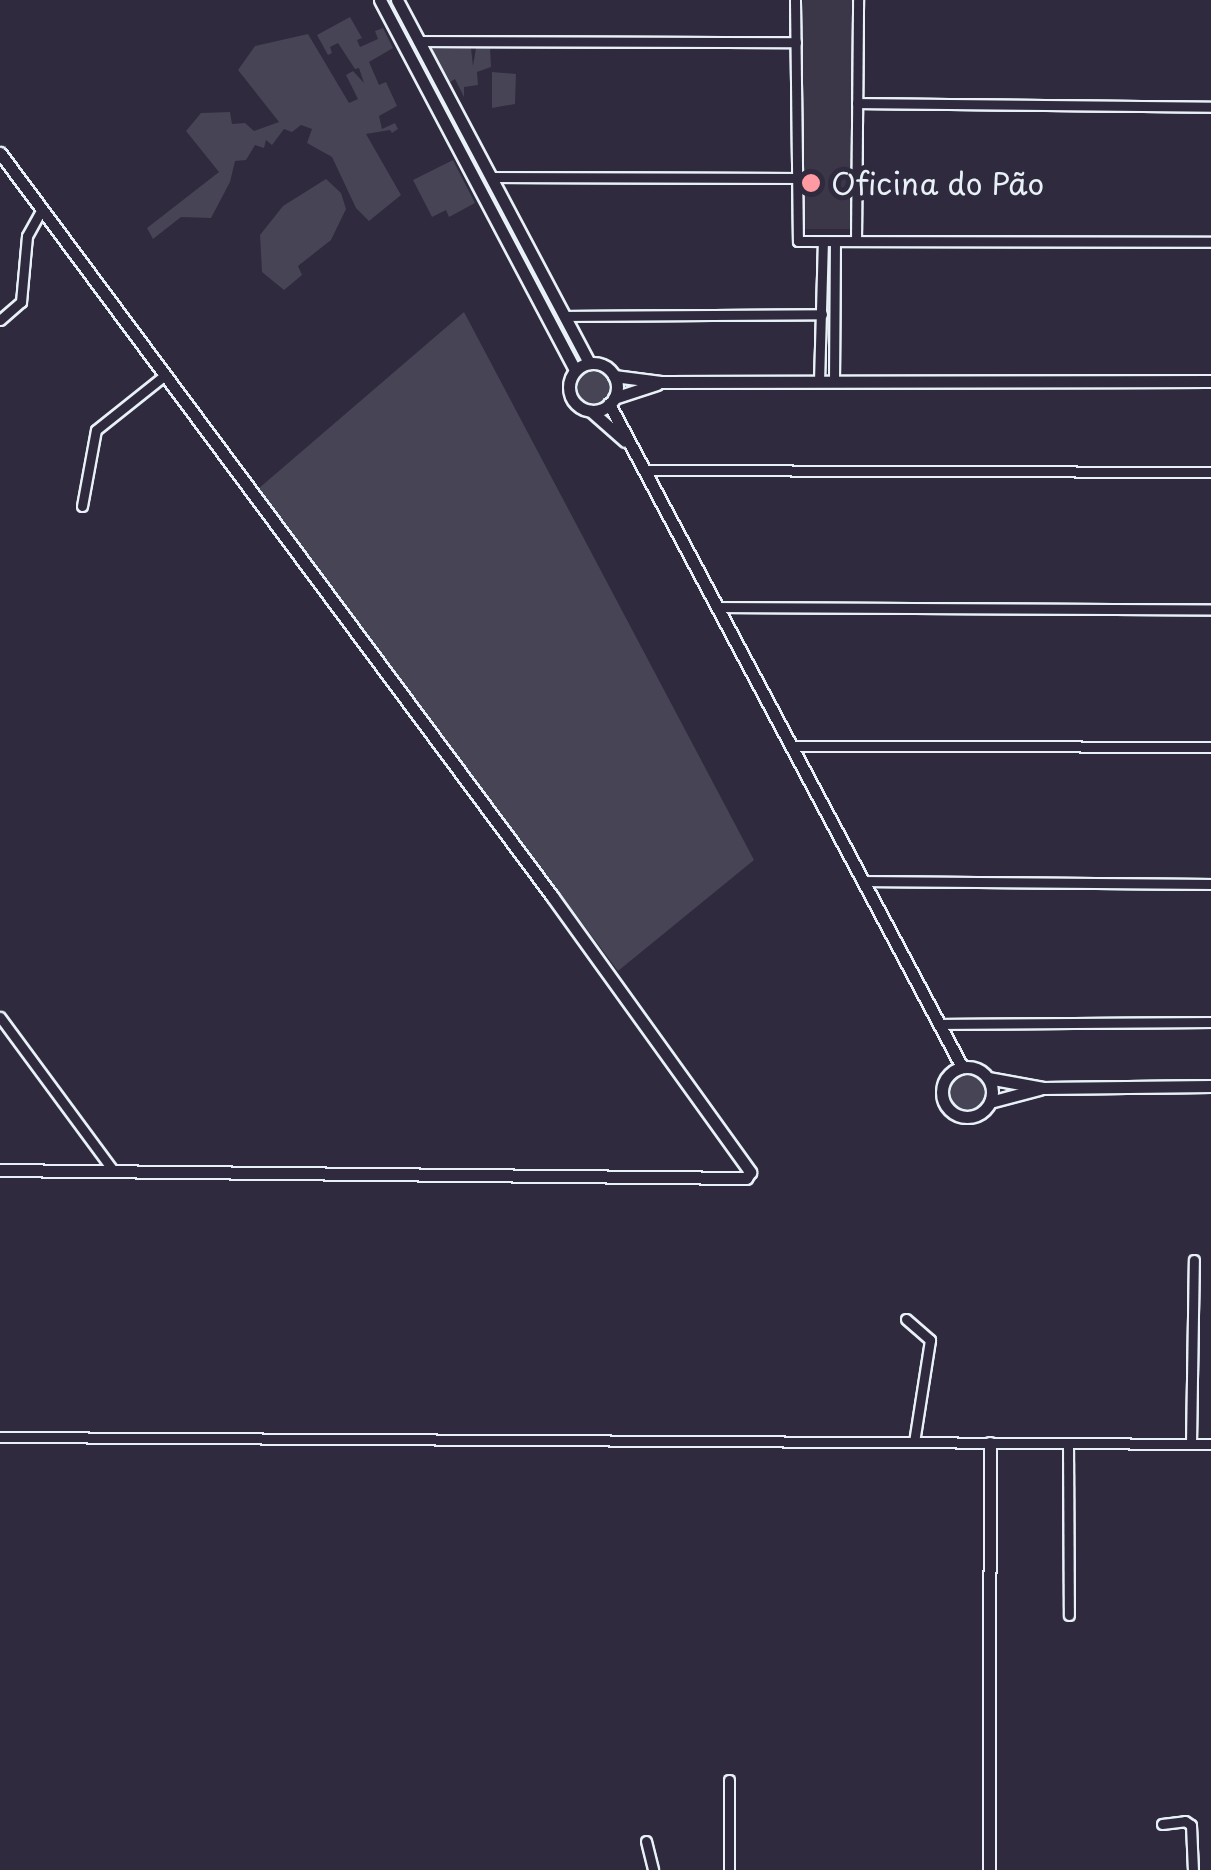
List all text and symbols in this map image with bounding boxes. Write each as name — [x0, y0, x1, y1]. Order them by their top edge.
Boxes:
place label: Oficina do Pão — [831, 165, 1043, 201]
marker: Oficina do Pão — [800, 172, 822, 194]

